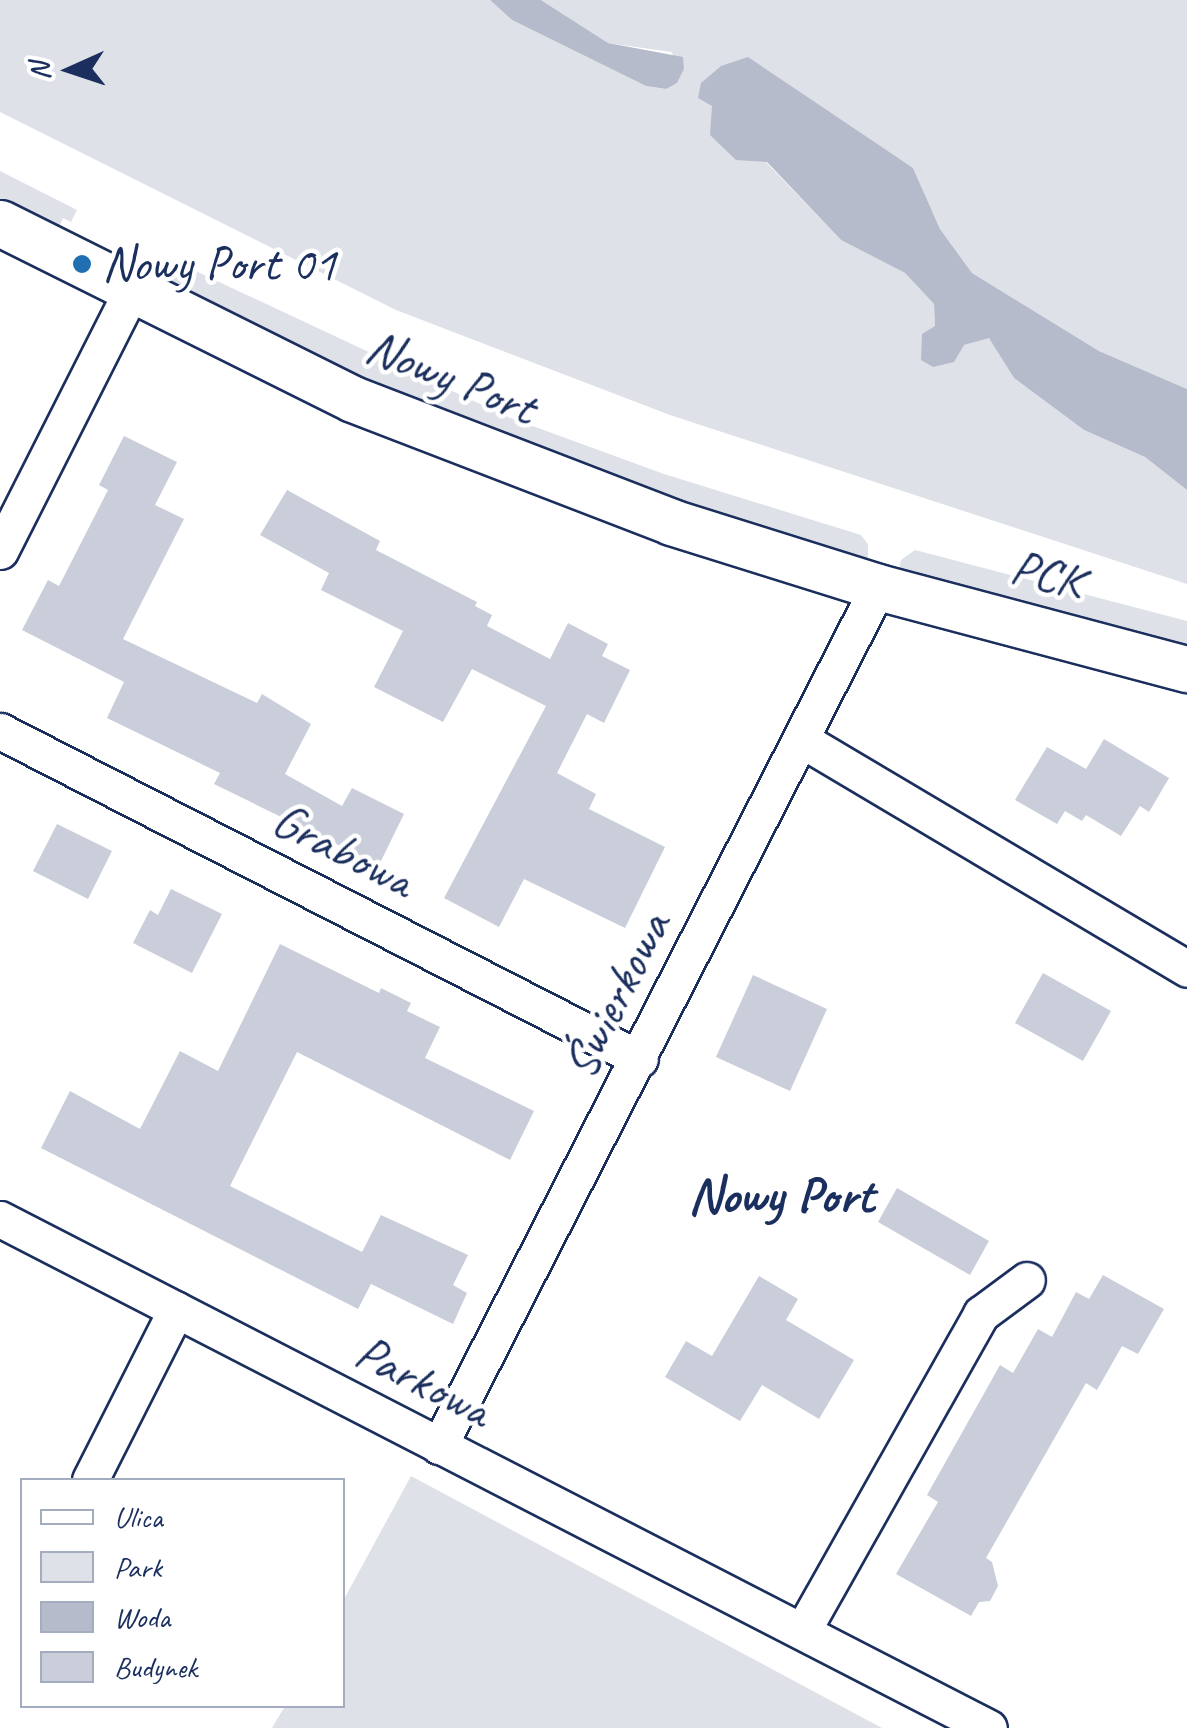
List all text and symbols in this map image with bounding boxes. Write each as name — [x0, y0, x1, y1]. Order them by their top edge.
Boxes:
north arrow — [20, 20, 120, 120]
text: N — [22, 62, 57, 81]
place label: Nowy Port 01 — [102, 234, 335, 294]
marker: Nowy Port 01 — [71, 253, 93, 275]
street label: Nowy Port — [358, 316, 544, 438]
street label: PCK — [1004, 537, 1090, 613]
street label: Grabowa — [263, 789, 423, 911]
street label: Świerkowa — [549, 902, 683, 1088]
district label: Nowy Port — [688, 1165, 874, 1227]
street label: Parkowa — [346, 1322, 500, 1440]
legend — [20, 1478, 345, 1708]
text: Ulica — [114, 1498, 163, 1536]
text: Park — [114, 1548, 162, 1586]
text: Woda — [114, 1598, 170, 1636]
text: Budynek — [114, 1648, 197, 1686]

